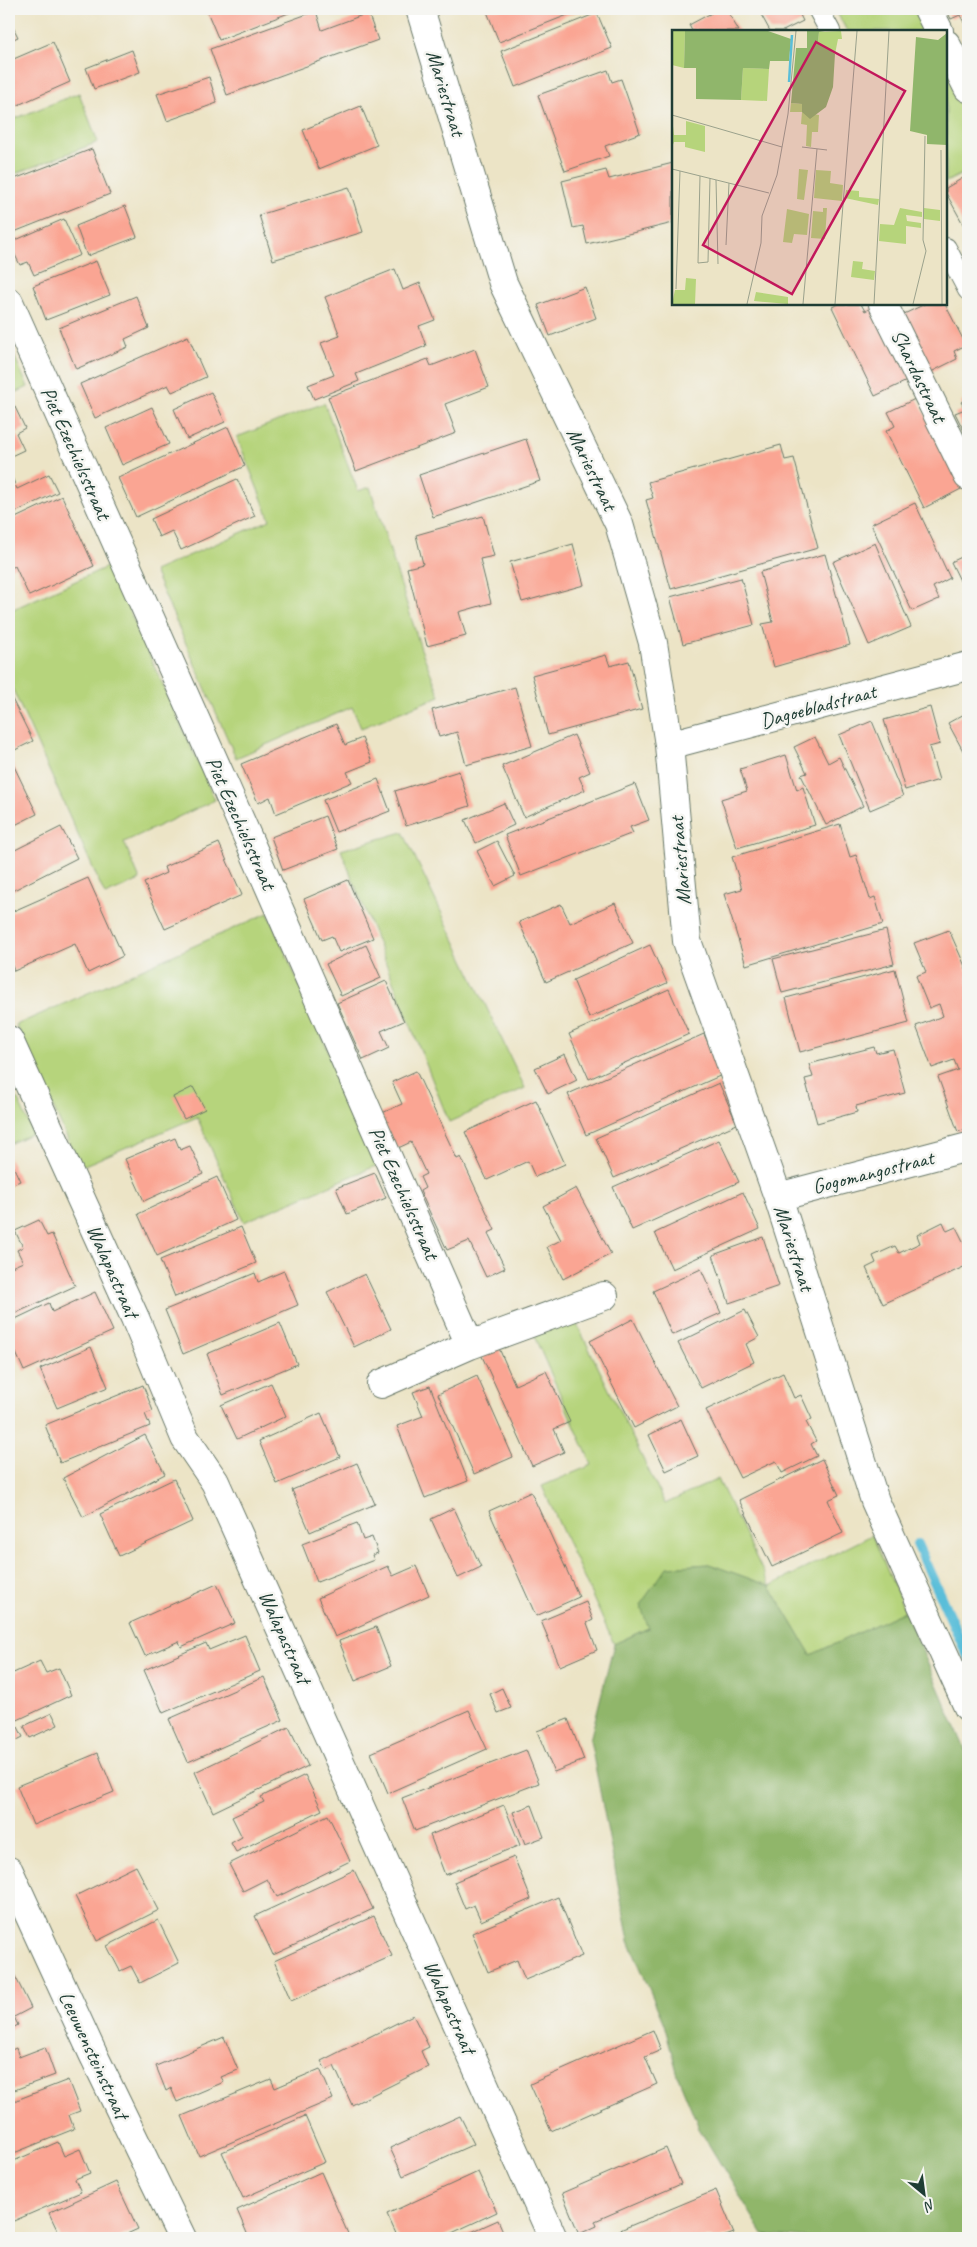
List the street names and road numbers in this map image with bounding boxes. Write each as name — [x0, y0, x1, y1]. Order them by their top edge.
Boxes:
street label: Mariestraat — [421, 47, 472, 141]
street label: Shardastraat — [885, 325, 954, 429]
street label: Piet Ezechielsstraat — [35, 383, 118, 525]
street label: Mariestraat — [561, 423, 624, 516]
street label: Dagoebladstraat — [757, 678, 881, 734]
street label: Piet Ezechielsstraat — [200, 753, 283, 895]
street label: Mariestraat — [663, 814, 697, 906]
street label: Piet Ezechielsstraat — [363, 1123, 446, 1265]
street label: Gogomangostraat — [810, 1144, 938, 1200]
street label: Mariestraat — [768, 1202, 821, 1296]
street label: Walapastraat — [81, 1220, 146, 1324]
street label: Walapastraat — [253, 1586, 318, 1690]
street label: Walapastraat — [418, 1956, 483, 2060]
street label: Leeuwensteinstraat — [53, 1987, 136, 2126]

